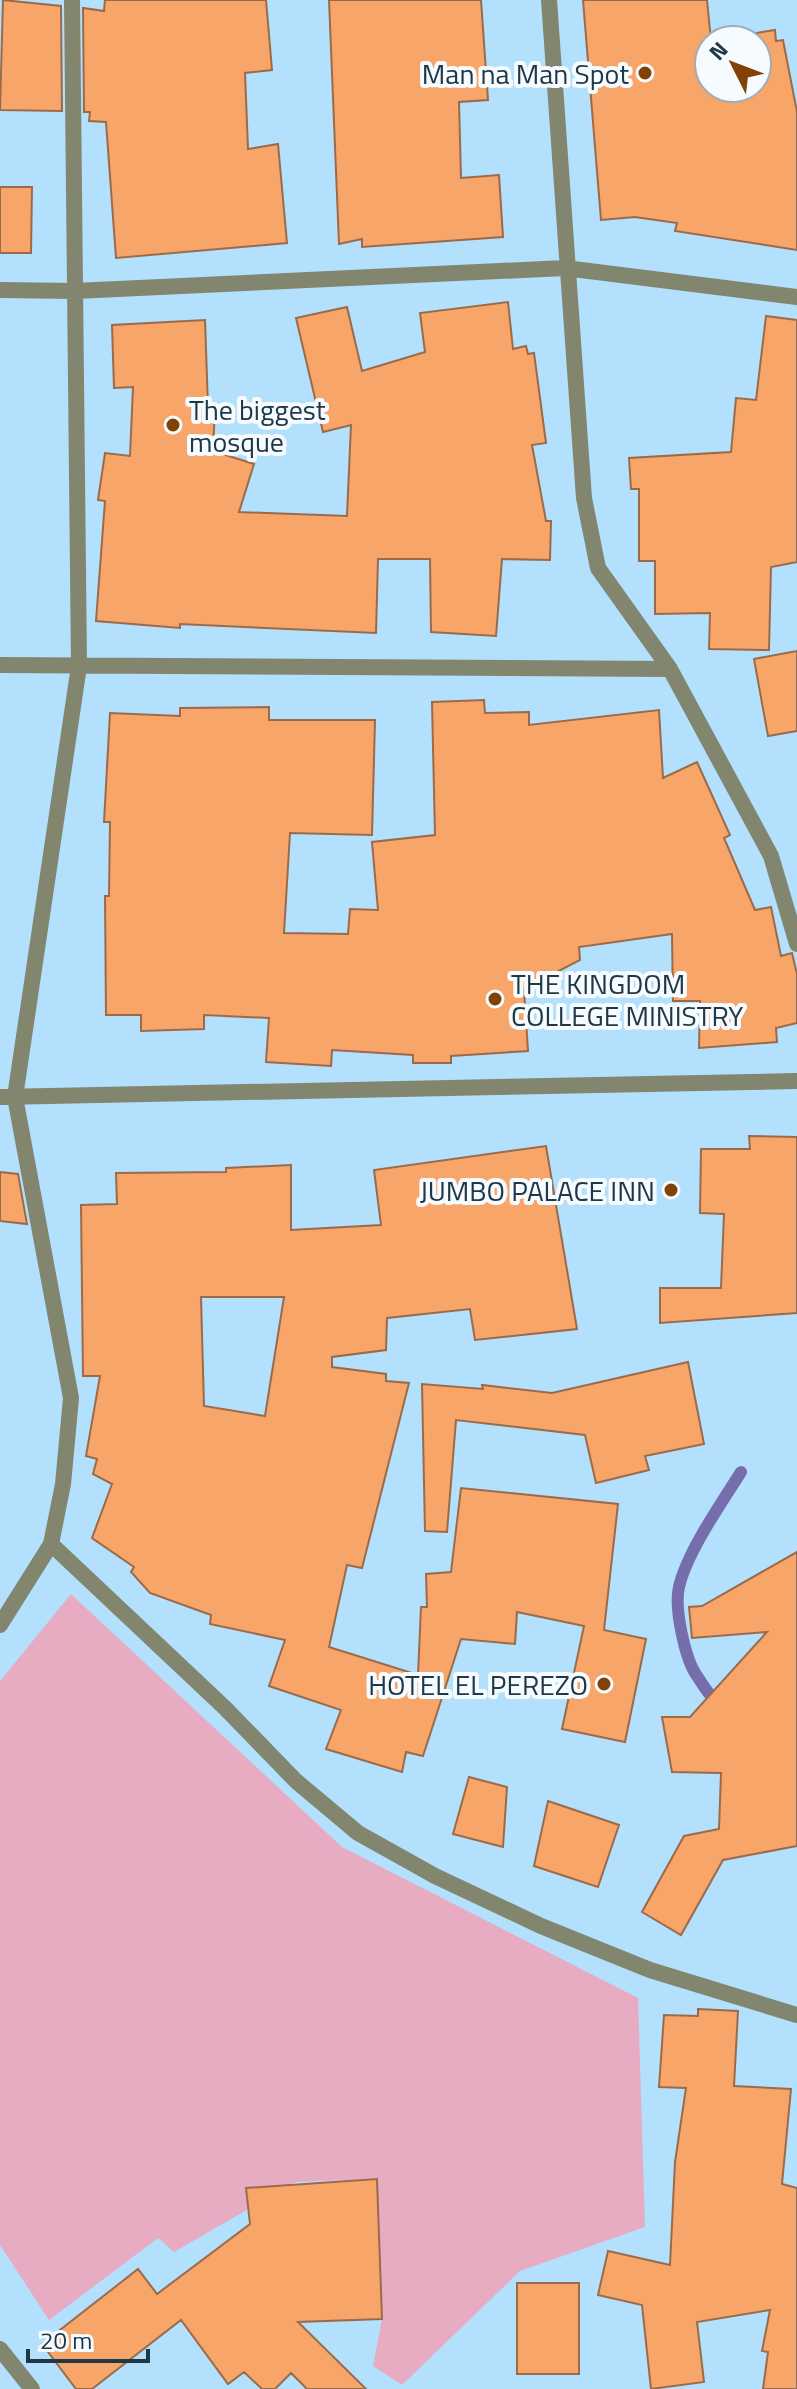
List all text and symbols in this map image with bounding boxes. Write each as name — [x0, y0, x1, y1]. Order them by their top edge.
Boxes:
north arrow — [693, 24, 773, 104]
text: N — [700, 34, 736, 68]
place label: Man na Man Spot — [422, 52, 629, 95]
marker: Man na Man Spot — [636, 64, 654, 82]
place label: The biggest mosque — [189, 388, 326, 463]
marker: The biggest mosque — [164, 416, 182, 434]
place label: THE KINGDOM COLLEGE MINISTRY — [511, 962, 743, 1037]
marker: THE KINGDOM COLLEGE MINISTRY — [486, 990, 504, 1008]
place label: JUMBO PALACE INN — [420, 1169, 655, 1212]
marker: JUMBO PALACE INN — [662, 1181, 680, 1199]
place label: HOTEL EL PEREZO — [368, 1663, 588, 1706]
marker: HOTEL EL PEREZO — [595, 1675, 613, 1693]
scale bar — [28, 2313, 148, 2363]
text: 20 m — [40, 2322, 92, 2358]

